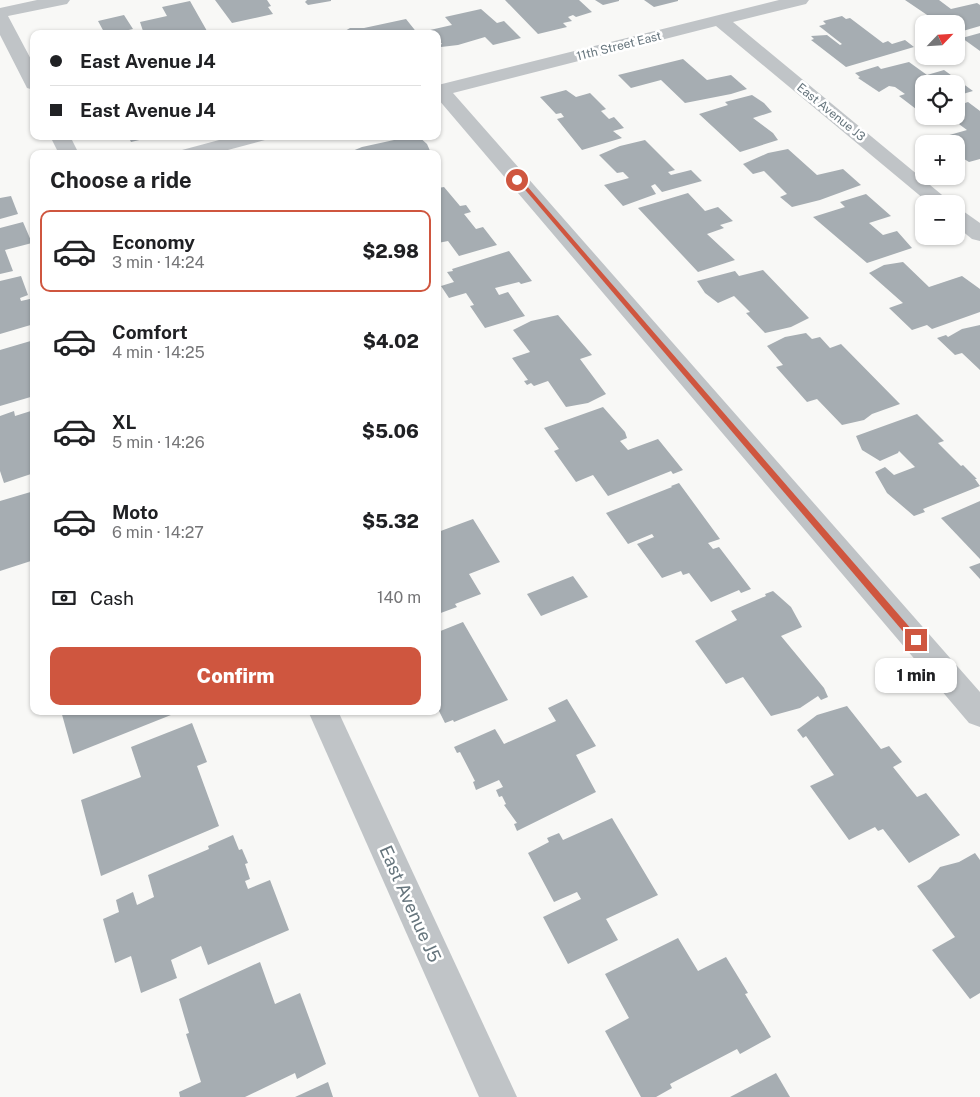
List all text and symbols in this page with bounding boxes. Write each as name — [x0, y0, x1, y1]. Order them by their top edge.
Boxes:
north arrow — [915, 15, 965, 65]
map controls — [915, 15, 965, 245]
street label: 11th Street East — [575, 29, 663, 63]
text: East Avenue J4 — [80, 50, 216, 72]
button: locate — [915, 75, 965, 125]
street label: East Avenue J3 — [794, 80, 868, 144]
text: East Avenue J4 — [80, 99, 216, 121]
button: + — [915, 135, 965, 185]
text: Choose a ride — [50, 167, 192, 193]
route start — [506, 169, 528, 191]
button: − — [915, 195, 965, 245]
icon: car — [52, 229, 97, 274]
text: Economy — [112, 231, 195, 253]
text: $2.98 — [362, 240, 419, 262]
text: 3 min · 14:24 — [112, 253, 205, 272]
icon: car — [52, 319, 97, 364]
text: Comfort — [112, 321, 188, 343]
text: $4.02 — [363, 330, 419, 352]
text: 4 min · 14:25 — [112, 343, 205, 362]
icon: car — [52, 409, 97, 454]
text: XL — [112, 411, 137, 433]
text: $5.06 — [362, 420, 419, 442]
text: 5 min · 14:26 — [112, 433, 205, 452]
icon: car — [52, 499, 97, 544]
text: Moto — [112, 501, 158, 523]
text: $5.32 — [362, 510, 419, 532]
text: 6 min · 14:27 — [112, 523, 204, 542]
icon: cash — [50, 584, 78, 612]
text: Cash — [90, 587, 134, 609]
text: 140 m — [377, 588, 421, 607]
route end — [905, 629, 927, 651]
button: Confirm — [50, 647, 421, 705]
callout: 1 min — [875, 658, 957, 692]
text: 1 min — [896, 666, 936, 685]
street label: East Avenue J5 — [375, 842, 446, 966]

